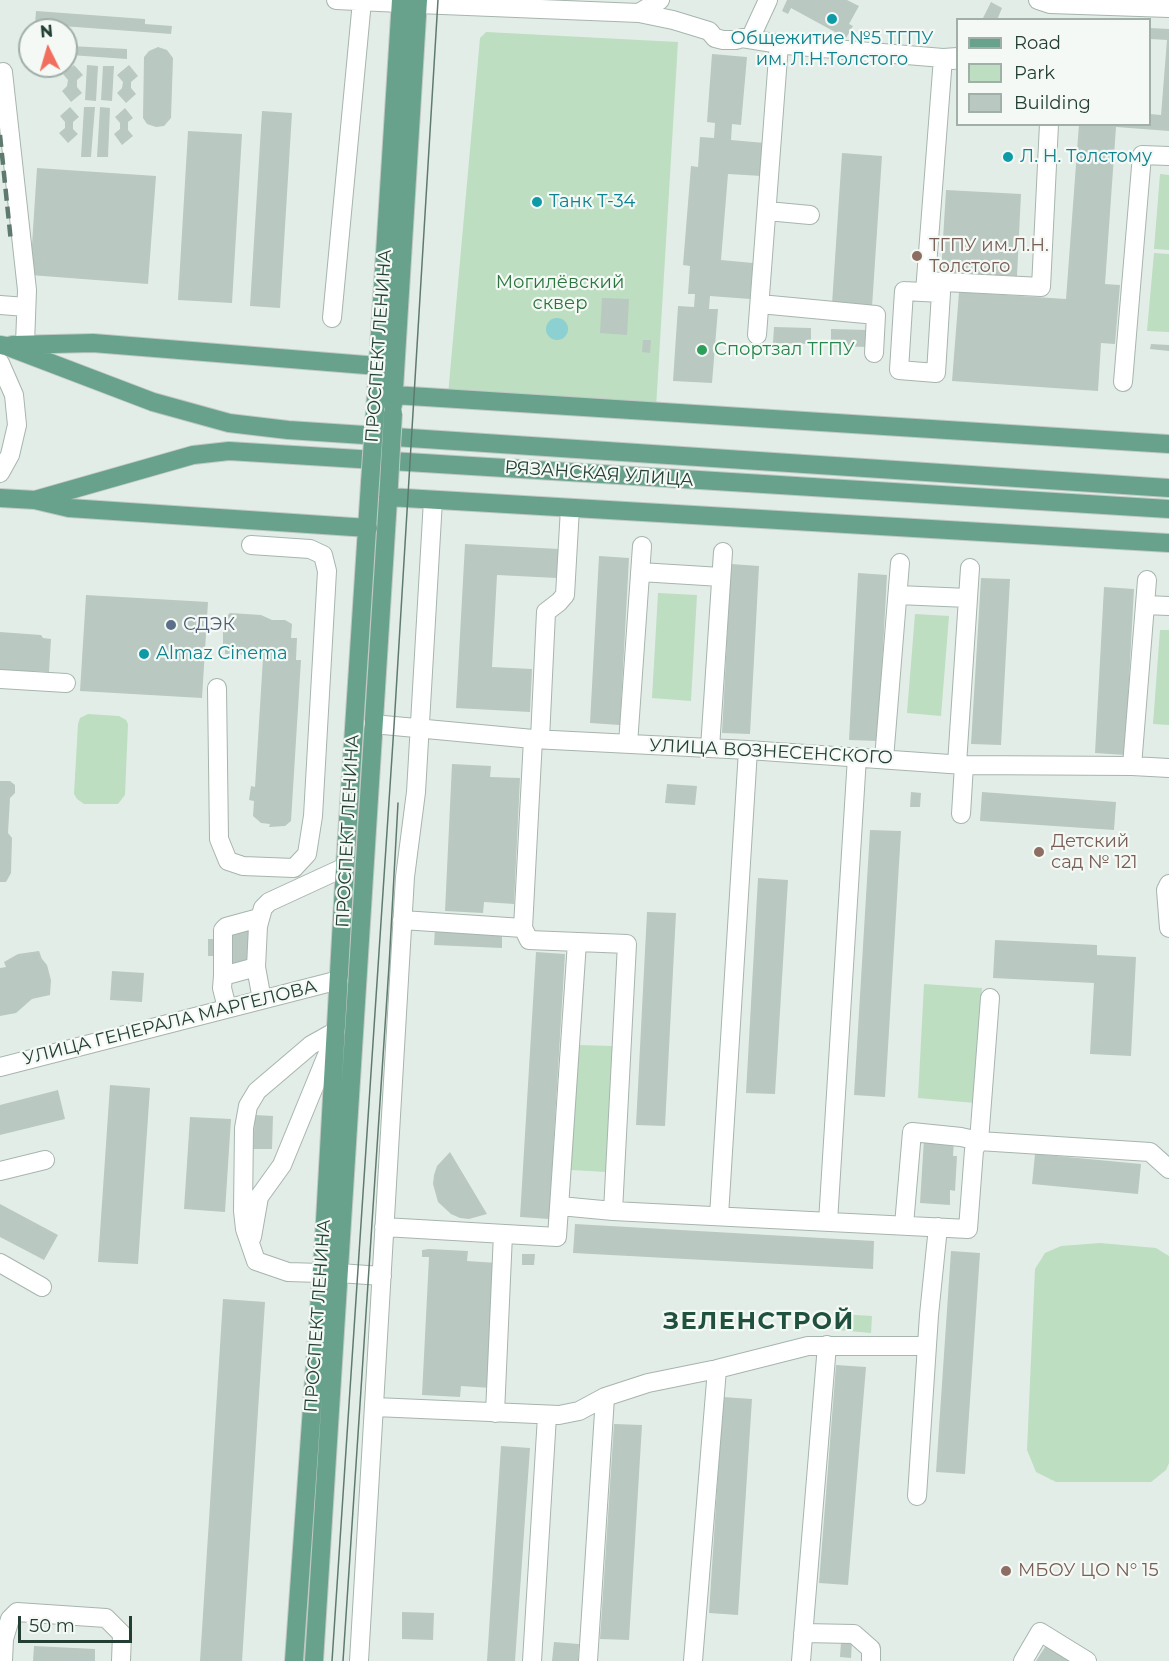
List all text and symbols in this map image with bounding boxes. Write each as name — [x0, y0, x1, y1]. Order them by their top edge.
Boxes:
marker: Общежитие №5 ТГПУ им. Л.Н.Толстого — [825, 12, 839, 26]
north arrow — [18, 18, 78, 78]
legend — [956, 18, 1151, 126]
text: N — [39, 22, 54, 42]
place label: Общежитие №5 ТГПУ им. Л.Н.Толстого — [731, 28, 933, 70]
text: Road — [1014, 32, 1061, 54]
text: Park — [1014, 62, 1055, 84]
text: Building — [1014, 92, 1091, 114]
place label: Л. Н. Толстому — [1020, 146, 1152, 168]
marker: Л. Н. Толстому — [1001, 150, 1015, 164]
place label: Танк Т-34 — [549, 191, 635, 213]
marker: Танк Т-34 — [530, 195, 544, 209]
place label: ТГПУ им.Л.Н. Толстого — [929, 235, 1049, 278]
street label: ПРОСПЕКТ ЛЕНИНА — [361, 249, 397, 443]
marker: ТГПУ им.Л.Н. Толстого — [910, 249, 924, 263]
park label: Могилёвский сквер — [496, 272, 624, 314]
place label: Спортзал ТГПУ — [714, 339, 855, 361]
marker: Спортзал ТГПУ — [695, 343, 709, 357]
street label: РЯЗАНСКАЯ УЛИЦА — [504, 457, 694, 491]
place label: СДЭК — [183, 614, 235, 636]
marker: СДЭК — [164, 618, 178, 632]
place label: Almaz Cinema — [156, 643, 288, 665]
marker: Almaz Cinema — [137, 647, 151, 661]
street label: ПРОСПЕКТ ЛЕНИНА — [332, 734, 364, 928]
street label: УЛИЦА ВОЗНЕСЕНСКОГО — [649, 735, 893, 769]
place label: Детский сад № 121 — [1051, 831, 1138, 874]
marker: Детский сад № 121 — [1032, 845, 1046, 859]
street label: УЛИЦА ГЕНЕРАЛА МАРГЕЛОВА — [21, 976, 319, 1070]
street label: ПРОСПЕКТ ЛЕНИНА — [300, 1219, 336, 1413]
district label: ЗЕЛЕНСТРОЙ — [663, 1308, 855, 1336]
place label: МБОУ ЦО N° 15 — [1018, 1560, 1159, 1582]
marker: МБОУ ЦО N° 15 — [999, 1564, 1013, 1578]
scale bar — [21, 1604, 135, 1642]
text: 50 m — [29, 1615, 75, 1637]

